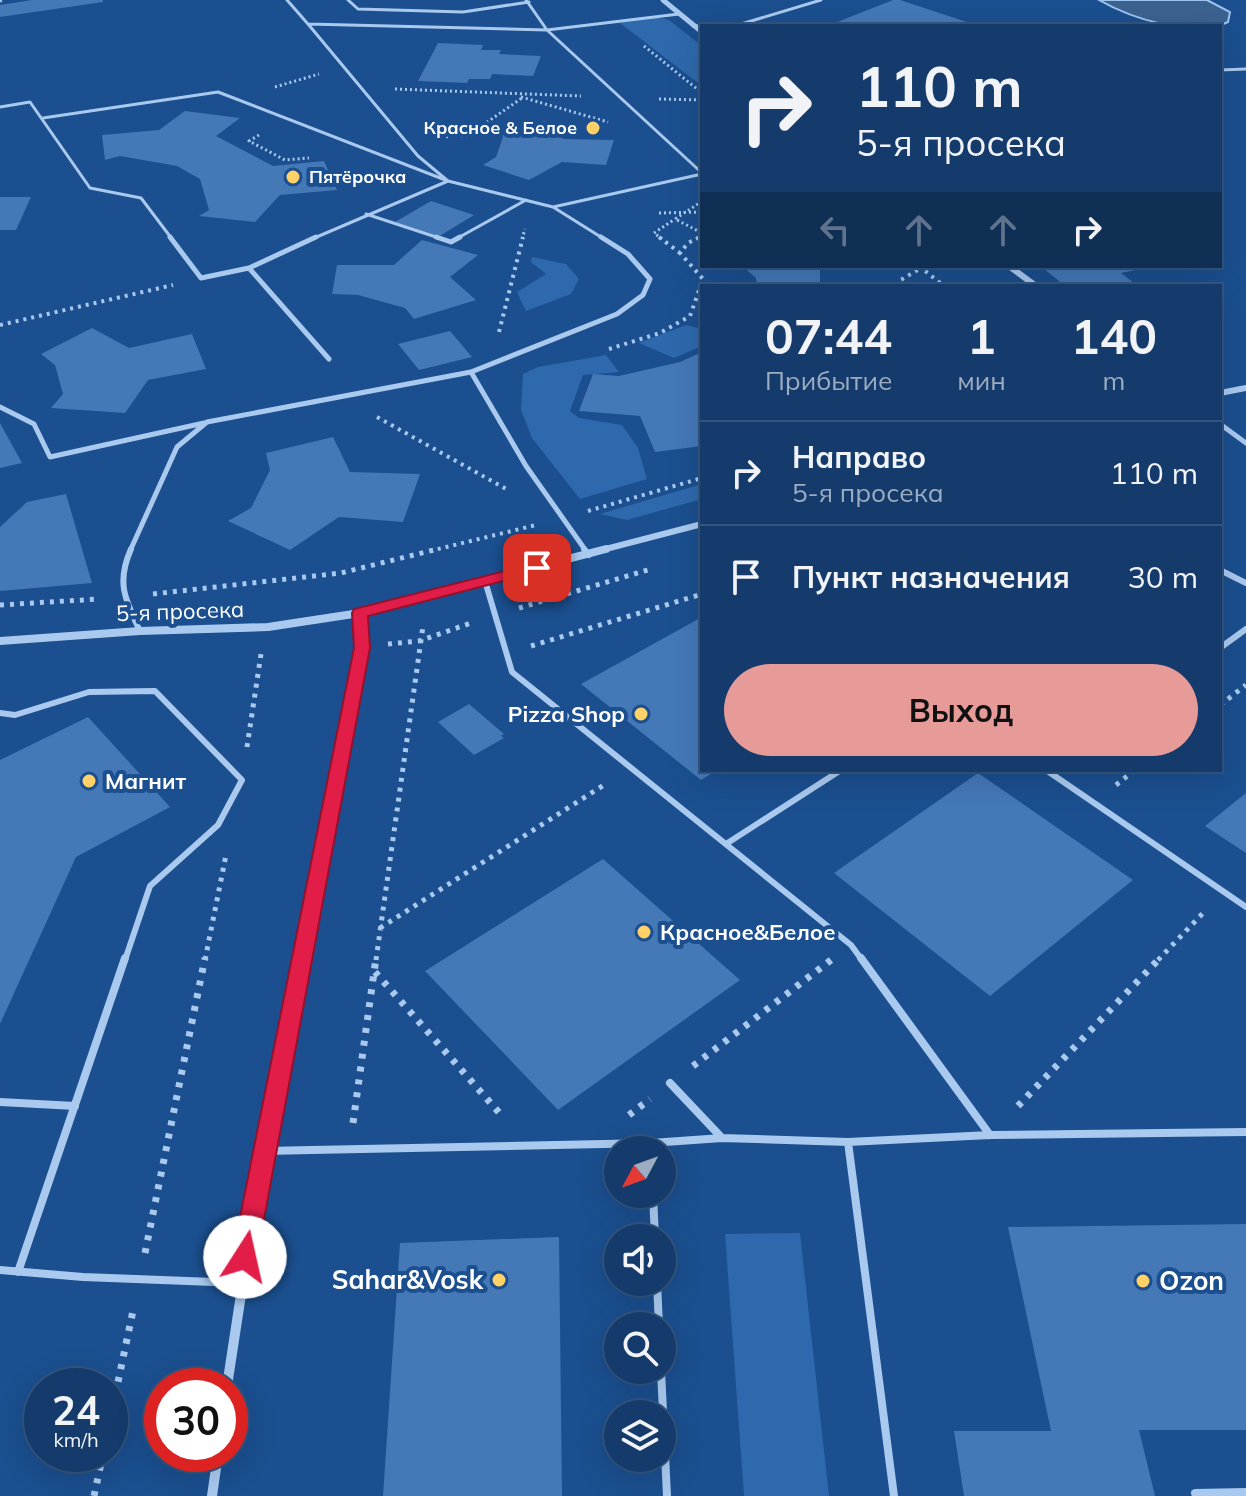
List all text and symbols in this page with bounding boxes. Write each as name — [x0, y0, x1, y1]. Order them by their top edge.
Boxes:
text: 110 m — [856, 51, 1023, 121]
icon: right — [724, 56, 828, 160]
place label: Красное & Белое — [424, 116, 577, 139]
marker: Красное & Белое — [584, 119, 602, 137]
text: 5-я просека — [856, 120, 1066, 165]
place label: Пятёрочка — [309, 165, 406, 188]
marker: Пятёрочка — [284, 168, 302, 186]
icon: left — [813, 208, 857, 252]
icon: ahead — [897, 208, 941, 252]
icon: ahead — [981, 208, 1025, 252]
icon: right — [1065, 208, 1109, 252]
text: 07:44 — [765, 306, 892, 366]
text: 1 — [967, 306, 996, 366]
text: 140 — [1071, 306, 1157, 366]
text: Прибытие — [765, 364, 892, 397]
text: мин — [957, 364, 1006, 397]
text: m — [1102, 364, 1125, 397]
text: Направо — [792, 438, 926, 476]
icon: right — [724, 451, 768, 495]
text: 110 m — [1110, 454, 1198, 492]
text: 5-я просека — [792, 476, 944, 509]
pin — [503, 534, 571, 602]
icon: arrive — [515, 546, 559, 590]
icon: arrive — [724, 555, 768, 599]
text: Пункт назначения — [792, 558, 1070, 596]
text: 30 m — [1128, 558, 1198, 596]
street label: 5-я просека — [115, 595, 245, 627]
button: Выход — [724, 664, 1198, 756]
place label: Pizza Shop — [508, 700, 625, 728]
marker: Pizza Shop — [632, 705, 650, 723]
place label: Магнит — [105, 767, 186, 795]
marker: Магнит — [80, 772, 98, 790]
place label: Красное&Белое — [660, 918, 836, 946]
marker: Красное&Белое — [635, 923, 653, 941]
north arrow — [604, 1136, 676, 1208]
map controls — [604, 1136, 676, 1472]
position arrow — [203, 1215, 287, 1299]
button: sound — [604, 1224, 676, 1296]
place label: Sahar&Vosk — [332, 1263, 484, 1296]
place label: Ozon — [1159, 1264, 1224, 1297]
marker: Sahar&Vosk — [490, 1271, 508, 1289]
marker: Ozon — [1134, 1272, 1152, 1290]
button: search — [604, 1312, 676, 1384]
speed limit sign: 30 — [144, 1368, 248, 1472]
text: 24 — [52, 1385, 100, 1435]
button: layers — [604, 1400, 676, 1472]
text: km/h — [53, 1427, 99, 1452]

